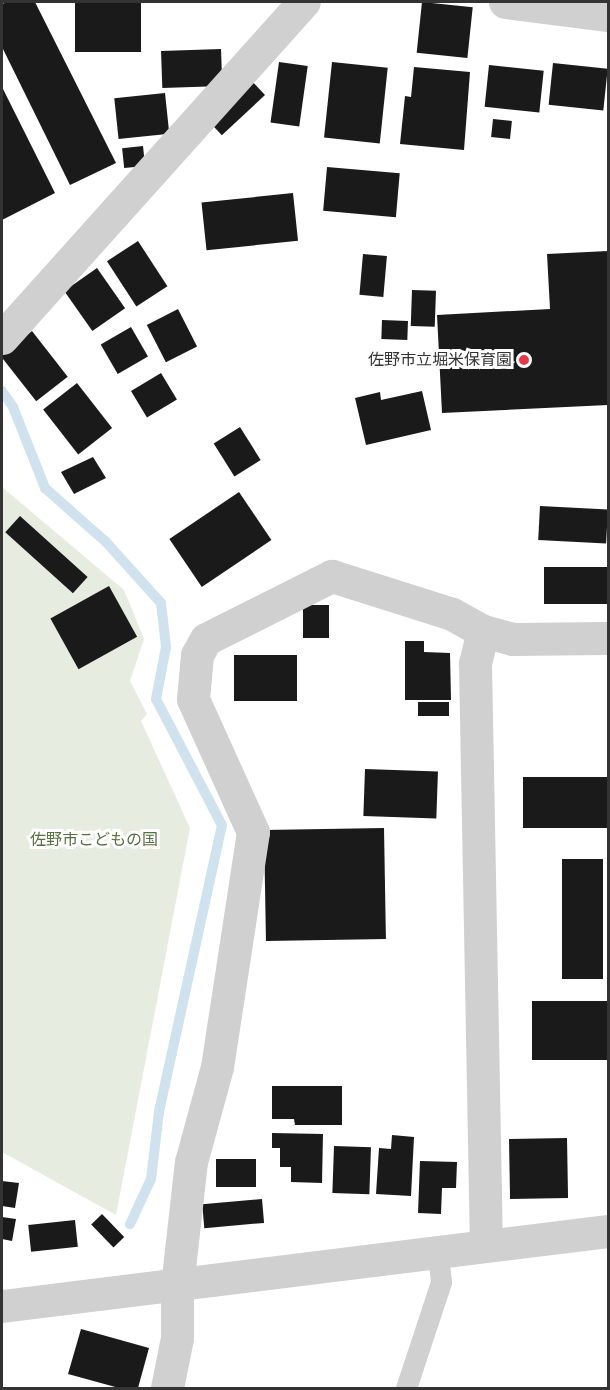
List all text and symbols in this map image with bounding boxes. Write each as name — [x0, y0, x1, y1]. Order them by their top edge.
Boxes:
place label: 佐野市立堀米保育園 — [368, 350, 512, 370]
marker: 佐野市立堀米保育園 — [517, 353, 531, 367]
park label: 佐野市こどもの国 — [30, 830, 158, 850]

